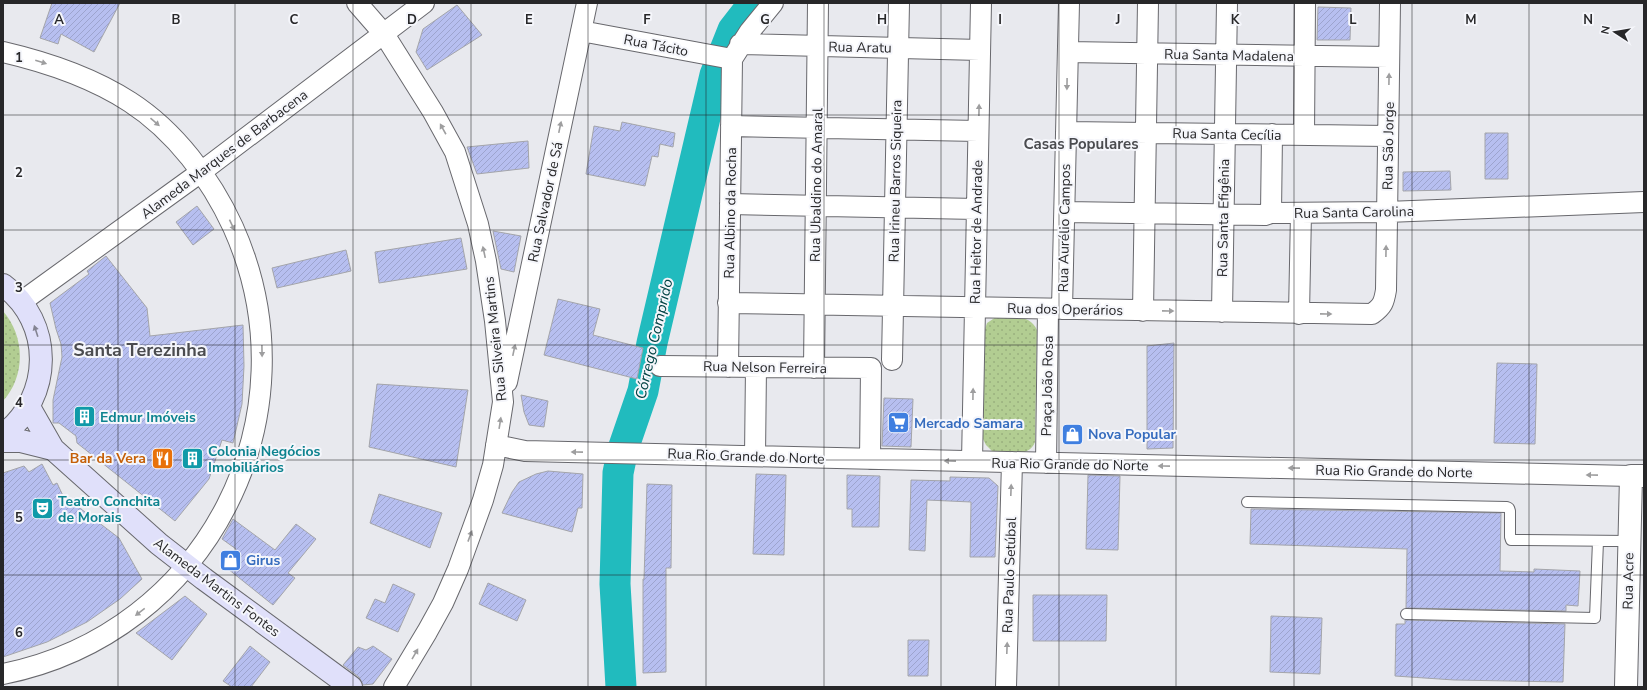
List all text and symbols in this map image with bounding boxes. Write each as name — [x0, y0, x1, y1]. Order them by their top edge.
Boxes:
text: A — [54, 11, 64, 29]
text: B — [172, 11, 181, 29]
text: C — [290, 11, 299, 29]
text: D — [407, 11, 417, 29]
text: E — [525, 11, 533, 29]
text: F — [643, 11, 651, 29]
text: G — [760, 11, 770, 29]
text: H — [877, 11, 887, 29]
text: I — [998, 11, 1002, 29]
text: J — [1115, 11, 1120, 29]
text: K — [1231, 11, 1240, 29]
text: L — [1349, 11, 1357, 29]
text: M — [1465, 11, 1477, 29]
text: N — [1583, 11, 1593, 29]
north arrow — [1595, 12, 1635, 52]
text: N — [1598, 24, 1614, 36]
street label: Rua Tácito — [622, 30, 690, 61]
street label: Rua Aratu — [828, 37, 892, 58]
street label: Rua Santa Madalena — [1164, 45, 1294, 66]
text: 1 — [15, 49, 23, 67]
one-way arrow — [35, 59, 47, 65]
one-way arrow — [1386, 72, 1392, 85]
one-way arrow — [1064, 78, 1070, 91]
street label: Alameda Marques de Barbacena — [137, 85, 312, 223]
street label: Rua Irineu Barros Siqueira — [885, 99, 906, 263]
street label: Rua São Jorge — [1378, 102, 1399, 190]
one-way arrow — [975, 104, 982, 116]
street label: Rua Ubaldino do Amaral — [806, 107, 827, 262]
one-way arrow — [150, 117, 160, 126]
one-way arrow — [558, 121, 564, 133]
one-way arrow — [440, 124, 446, 135]
street label: Rua Santa Cecília — [1172, 124, 1282, 145]
district label: Casas Populares — [1024, 134, 1138, 154]
street label: Rua Salvador de Sá — [523, 140, 568, 264]
street label: Rua Albino da Rocha — [720, 147, 741, 279]
street label: Rua Santa Efigênia — [1213, 159, 1234, 277]
street label: Rua Heitor de Andrade — [966, 160, 987, 304]
street label: Rua Aurélio Campos — [1054, 163, 1075, 293]
text: 2 — [15, 164, 23, 182]
street label: Rua Santa Carolina — [1294, 202, 1414, 223]
one-way arrow — [229, 220, 235, 231]
one-way arrow — [1383, 245, 1390, 257]
one-way arrow — [480, 246, 486, 258]
street label: Rua Silveira Martins — [479, 275, 512, 402]
water label: Córrego Comprido — [630, 277, 678, 401]
text: 3 — [15, 279, 23, 297]
street label: Rua dos Operários — [1007, 299, 1123, 320]
one-way arrow — [1162, 308, 1175, 314]
one-way arrow — [1320, 311, 1333, 317]
one-way arrow — [33, 324, 39, 336]
street label: Praça João Rosa — [1037, 335, 1058, 437]
district label: Santa Terezinha — [73, 338, 207, 362]
one-way arrow — [511, 344, 517, 356]
one-way arrow — [259, 345, 265, 358]
street label: Rua Nelson Ferreira — [703, 357, 827, 378]
one-way arrow — [970, 387, 976, 400]
text: 4 — [15, 394, 23, 412]
building icon: Edmur Imóveis — [71, 404, 97, 430]
place label: Edmur Imóveis — [100, 408, 196, 427]
supermarket icon: Mercado Samara — [885, 410, 911, 436]
place label: Mercado Samara — [914, 414, 1023, 433]
one-way arrow — [497, 417, 503, 429]
shop icon: Nova Popular — [1060, 421, 1086, 447]
place label: Nova Popular — [1088, 425, 1177, 444]
place label: Colonia Negócios Imobiliários — [208, 442, 321, 477]
street label: Rua Rio Grande do Norte — [667, 444, 825, 469]
restaurant icon: Bar da Vera — [149, 445, 175, 471]
building icon: Colonia Negócios Imobiliários — [180, 446, 206, 472]
place label: Bar da Vera — [70, 449, 146, 468]
one-way arrow — [570, 449, 583, 455]
street label: Rua Rio Grande do Norte — [991, 454, 1149, 475]
one-way arrow — [944, 457, 956, 464]
street label: Rua Rio Grande do Norte — [1315, 461, 1473, 482]
one-way arrow — [1157, 463, 1170, 469]
one-way arrow — [1288, 465, 1300, 472]
one-way arrow — [1585, 472, 1598, 478]
one-way arrow — [1008, 483, 1014, 496]
place label: Teatro Conchita de Morais — [58, 492, 160, 527]
theatre icon: Teatro Conchita de Morais — [29, 496, 55, 522]
text: 5 — [15, 509, 23, 527]
street label: Rua Paulo Setúbal — [998, 516, 1021, 633]
one-way arrow — [467, 530, 473, 542]
street label: Alameda Martins Fontes — [150, 534, 284, 641]
shop icon: Girus — [218, 547, 244, 573]
place label: Girus — [246, 551, 280, 570]
street label: Rua Acre — [1619, 552, 1638, 610]
one-way arrow — [134, 608, 145, 616]
text: 6 — [15, 624, 23, 642]
one-way arrow — [1004, 641, 1010, 654]
one-way arrow — [411, 648, 418, 660]

